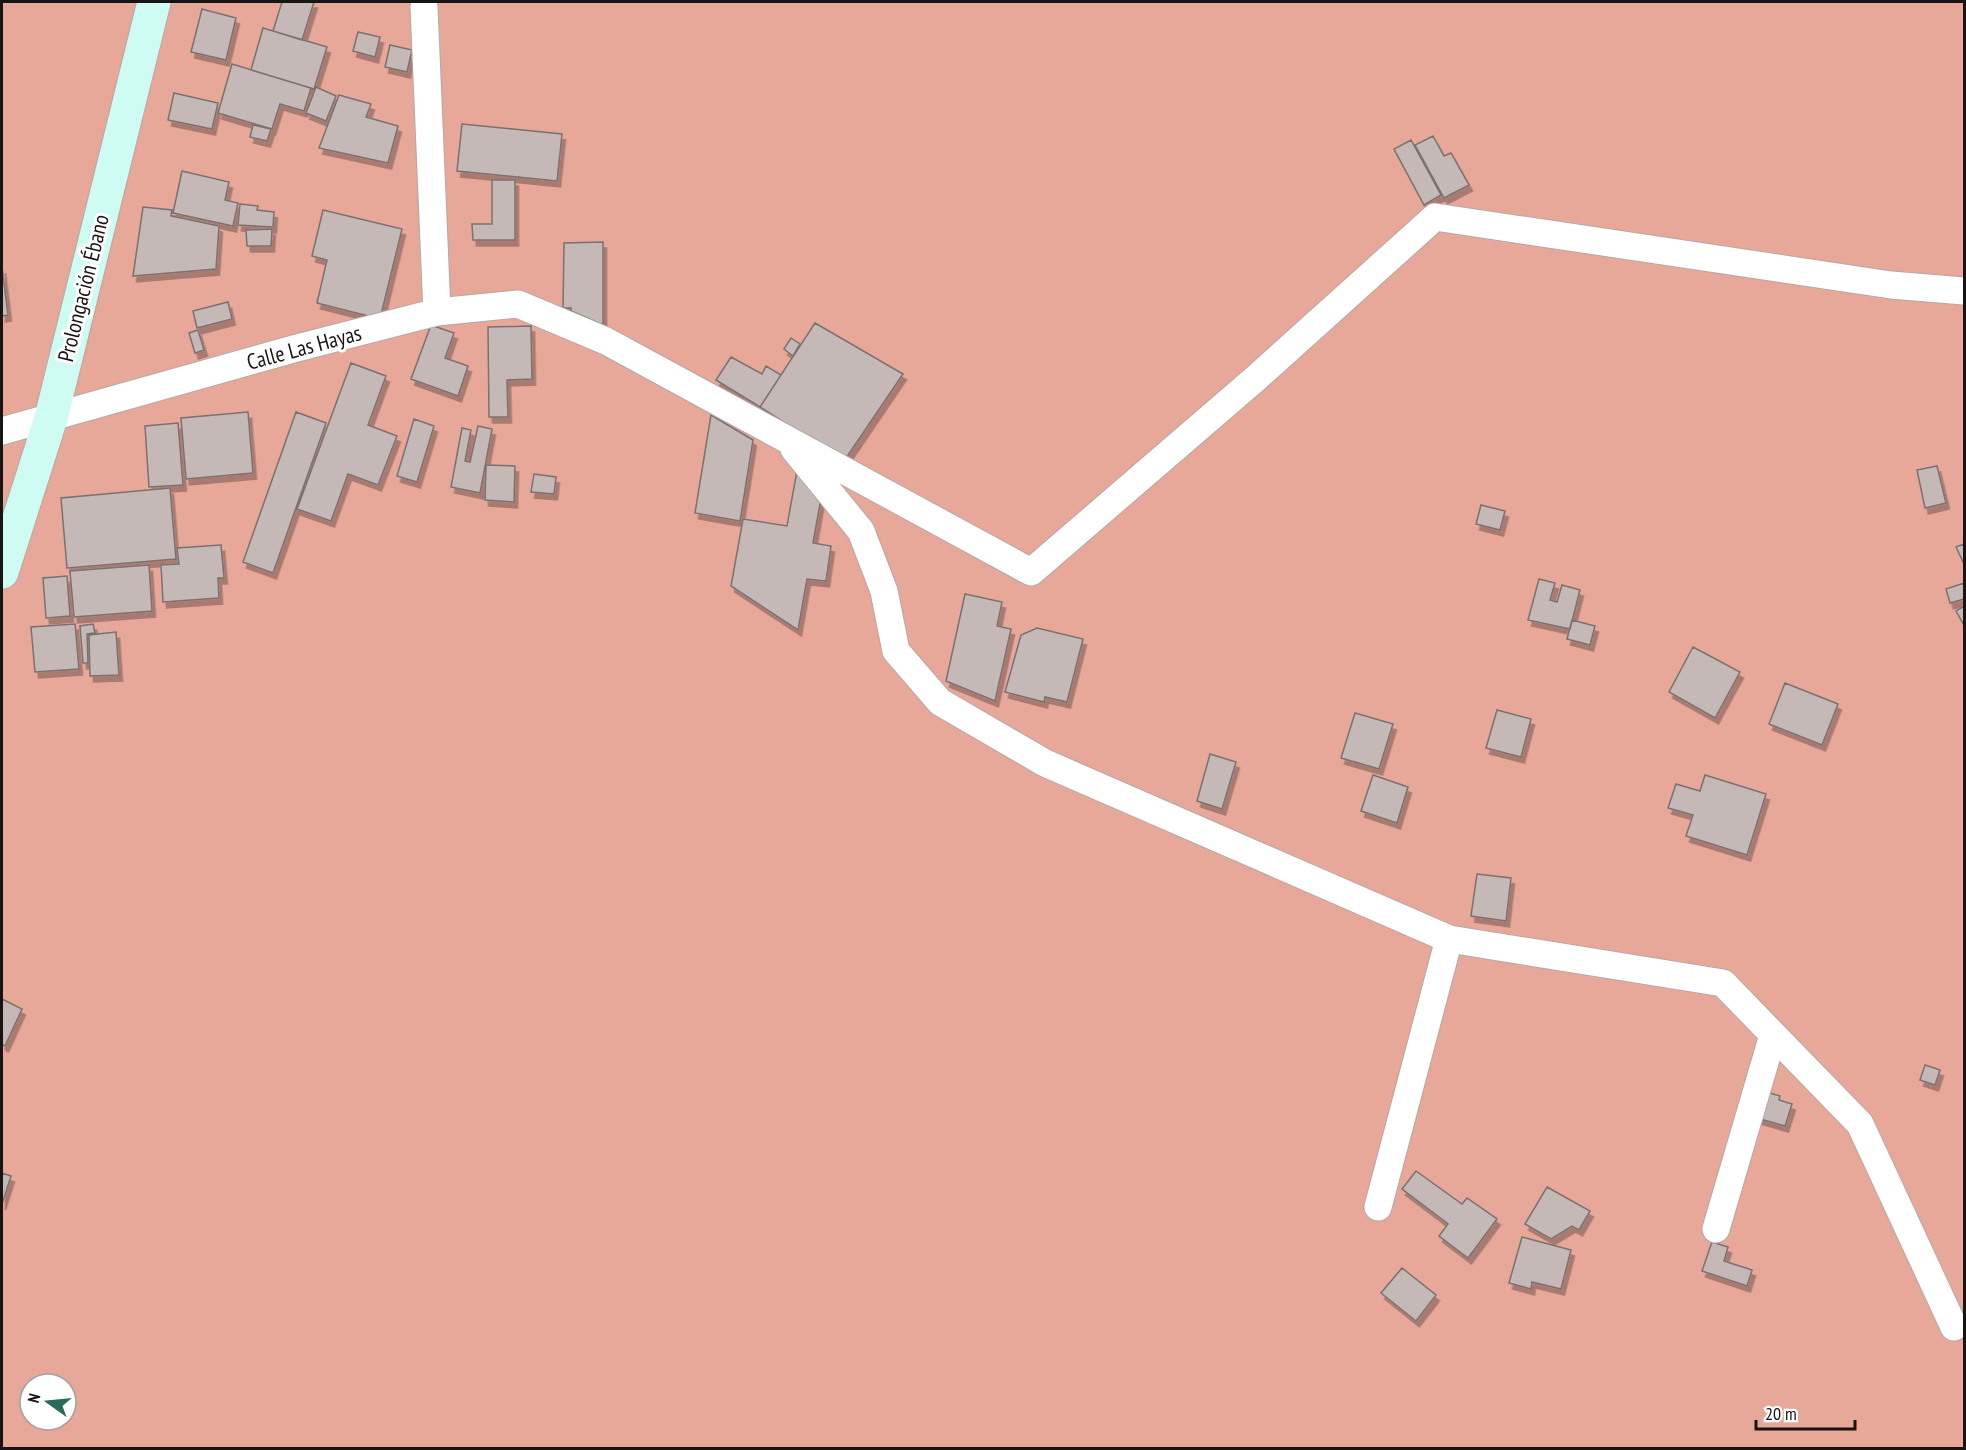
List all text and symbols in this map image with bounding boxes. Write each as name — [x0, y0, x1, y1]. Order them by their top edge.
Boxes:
street label: Prolongación Ébano — [51, 211, 115, 365]
street label: Calle Las Hayas — [244, 318, 364, 376]
north arrow — [18, 1372, 78, 1432]
text: N — [23, 1391, 44, 1405]
scale bar — [1756, 1393, 1855, 1431]
text: 20 m — [1765, 1402, 1797, 1425]

